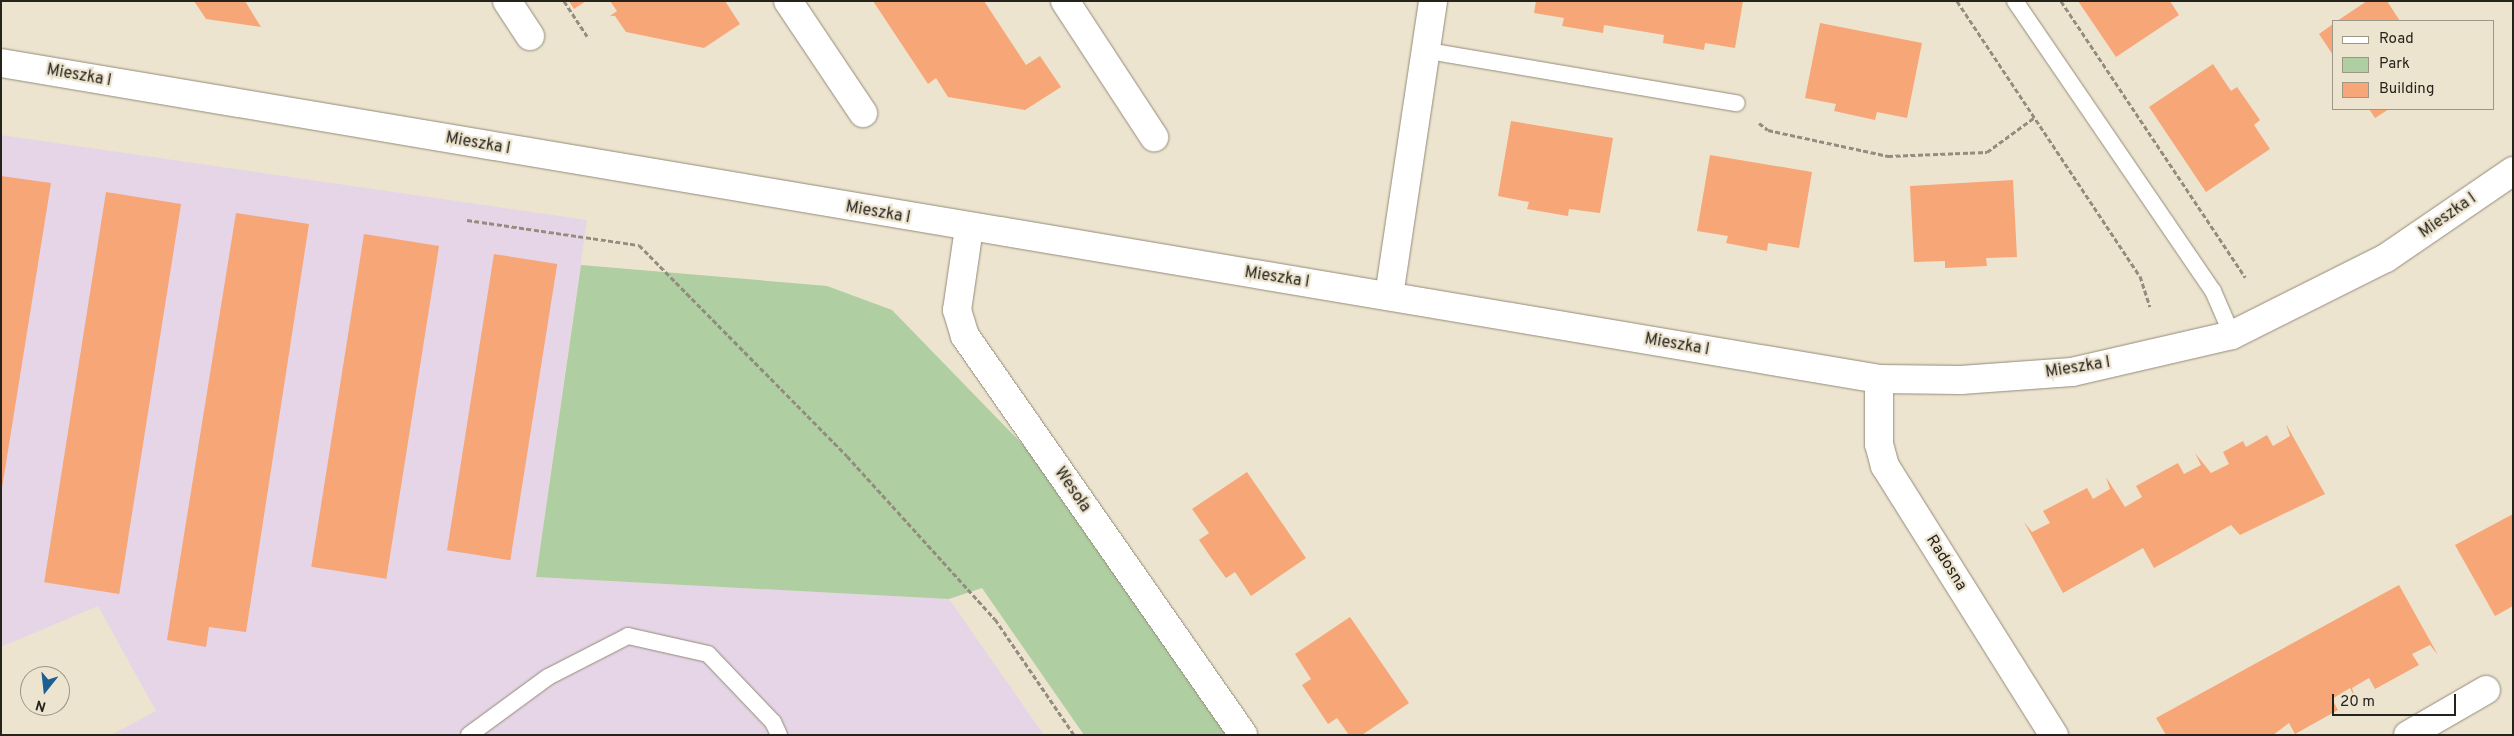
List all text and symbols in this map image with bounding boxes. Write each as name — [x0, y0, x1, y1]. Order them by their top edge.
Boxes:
legend — [2332, 20, 2494, 110]
text: Road — [2379, 30, 2414, 49]
text: Park — [2379, 55, 2410, 74]
street label: Mieszka I — [45, 61, 113, 91]
text: Building — [2379, 80, 2434, 99]
street label: Mieszka I — [444, 129, 512, 159]
street label: Mieszka I — [2416, 189, 2480, 243]
street label: Mieszka I — [844, 198, 912, 228]
street label: Mieszka I — [1243, 263, 1311, 293]
street label: Mieszka I — [1643, 330, 1711, 360]
street label: Mieszka I — [2044, 353, 2112, 383]
street label: Wesoła — [1050, 464, 1094, 516]
street label: Radosna — [1921, 532, 1971, 594]
north arrow — [20, 666, 70, 716]
scale bar — [2334, 684, 2458, 716]
text: 20 m — [2340, 693, 2375, 712]
text: N — [34, 695, 48, 714]

